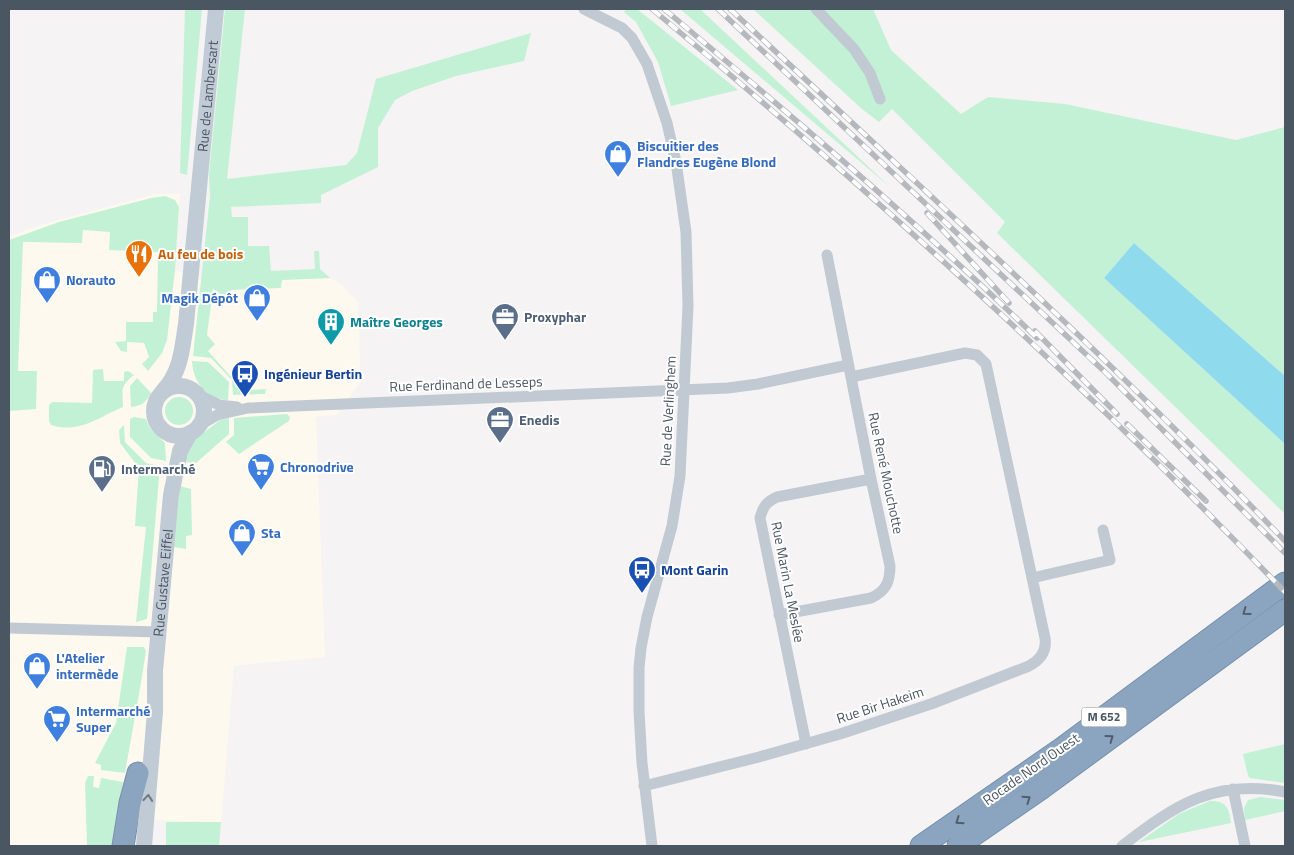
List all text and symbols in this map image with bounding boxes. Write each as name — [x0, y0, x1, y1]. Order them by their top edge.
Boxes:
street label: Rue de Lambersart — [191, 39, 223, 153]
place label: Biscuitier des Flandres Eugène Blond — [637, 135, 776, 172]
shop icon: Biscuitier des Flandres Eugène Blond — [603, 139, 633, 178]
restaurant icon: Au feu de bois — [124, 239, 154, 278]
place label: Au feu de bois — [158, 243, 244, 264]
shop icon: Norauto — [32, 265, 62, 304]
place label: Norauto — [66, 269, 116, 290]
shop icon: Magik Dépôt — [242, 283, 272, 322]
place label: Magik Dépôt — [161, 287, 238, 308]
office icon: Proxyphar — [490, 302, 520, 341]
place label: Proxyphar — [524, 306, 586, 327]
building icon: Maître Georges — [316, 307, 346, 346]
place label: Maître Georges — [350, 311, 443, 332]
street label: Rue de Verlinghem — [654, 355, 681, 467]
bus stop icon: Ingénieur Bertin — [230, 359, 260, 398]
place label: Ingénieur Bertin — [264, 363, 362, 384]
street label: Rue Ferdinand de Lesseps — [389, 370, 543, 397]
office icon: Enedis — [485, 405, 515, 444]
place label: Enedis — [519, 409, 560, 430]
street label: Rue René Mouchotte — [863, 410, 910, 536]
supermarket icon: Chronodrive — [246, 452, 276, 491]
fuel station icon: Intermarché — [87, 454, 117, 493]
place label: Chronodrive — [280, 456, 354, 477]
place label: Intermarché — [121, 458, 195, 479]
shop icon: Sta — [227, 518, 257, 557]
street label: Rue Marin La Meslée — [766, 520, 811, 644]
place label: Sta — [261, 522, 281, 543]
street label: Rue Gustave Eiffel — [147, 528, 178, 637]
bus stop icon: Mont Garin — [627, 555, 657, 594]
place label: Mont Garin — [661, 559, 729, 580]
one-way arrow — [1243, 607, 1252, 615]
place label: L'Atelier intermède — [56, 647, 119, 684]
shop icon: L'Atelier intermède — [22, 651, 52, 690]
street label: Rue Bir Hakeim — [834, 681, 926, 729]
place label: Intermarché Super — [76, 700, 150, 737]
supermarket icon: Intermarché Super — [42, 704, 72, 743]
road number: M 652 — [1082, 708, 1126, 726]
street label: Rocade Nord Ouest — [978, 727, 1083, 810]
one-way arrow — [1104, 735, 1114, 744]
one-way arrow — [142, 793, 153, 801]
one-way arrow — [1021, 796, 1031, 805]
one-way arrow — [955, 815, 964, 824]

